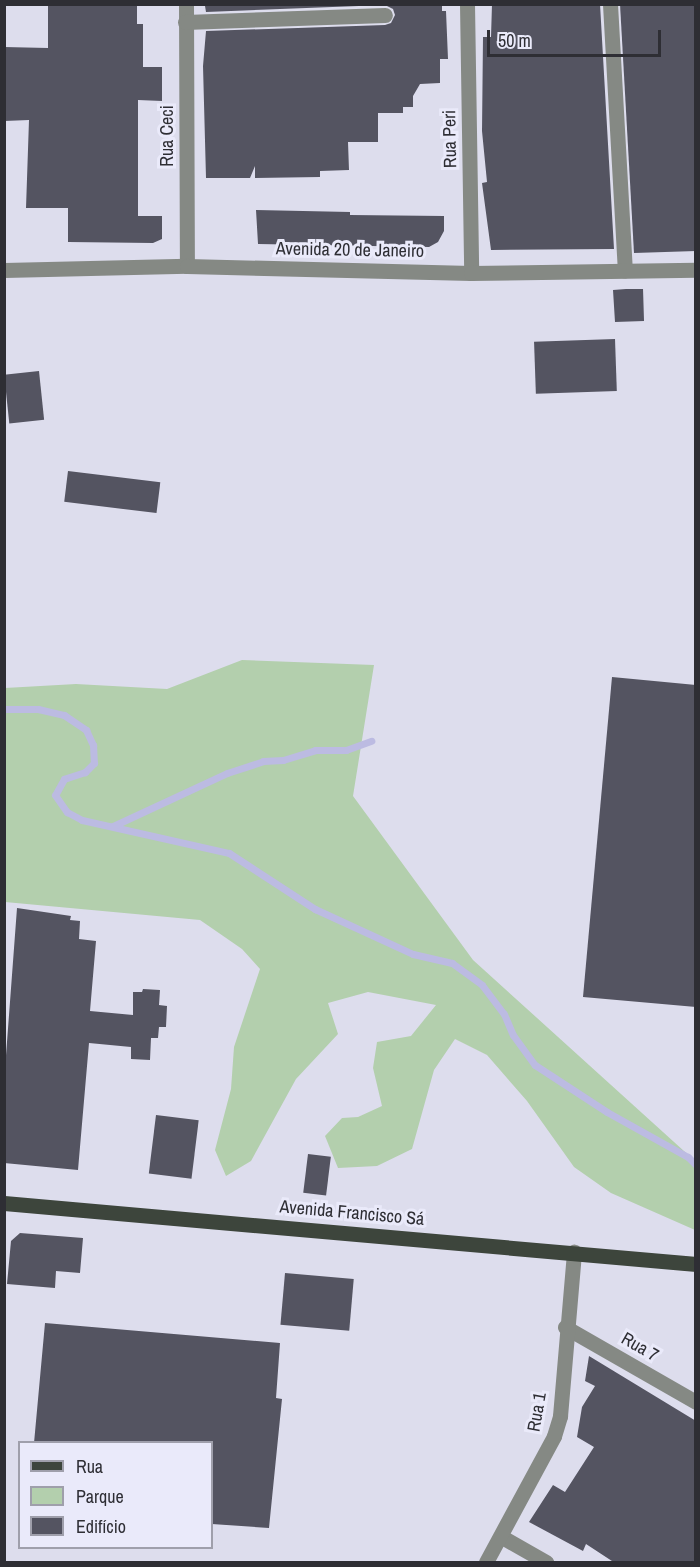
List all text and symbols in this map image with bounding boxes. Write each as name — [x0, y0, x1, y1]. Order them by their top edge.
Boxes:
scale bar — [490, 18, 664, 56]
text: 50 m — [498, 28, 531, 53]
street label: Rua Ceci — [156, 105, 178, 167]
street label: Rua Peri — [439, 110, 461, 168]
street label: Avenida 20 de Janeiro — [276, 238, 424, 262]
street label: Avenida Francisco Sá — [279, 1196, 425, 1230]
street label: Rua 7 — [618, 1328, 662, 1366]
street label: Rua 1 — [523, 1391, 551, 1433]
legend — [18, 1441, 213, 1549]
text: Rua — [76, 1454, 103, 1479]
text: Parque — [76, 1484, 124, 1509]
text: Edifício — [76, 1514, 126, 1539]

